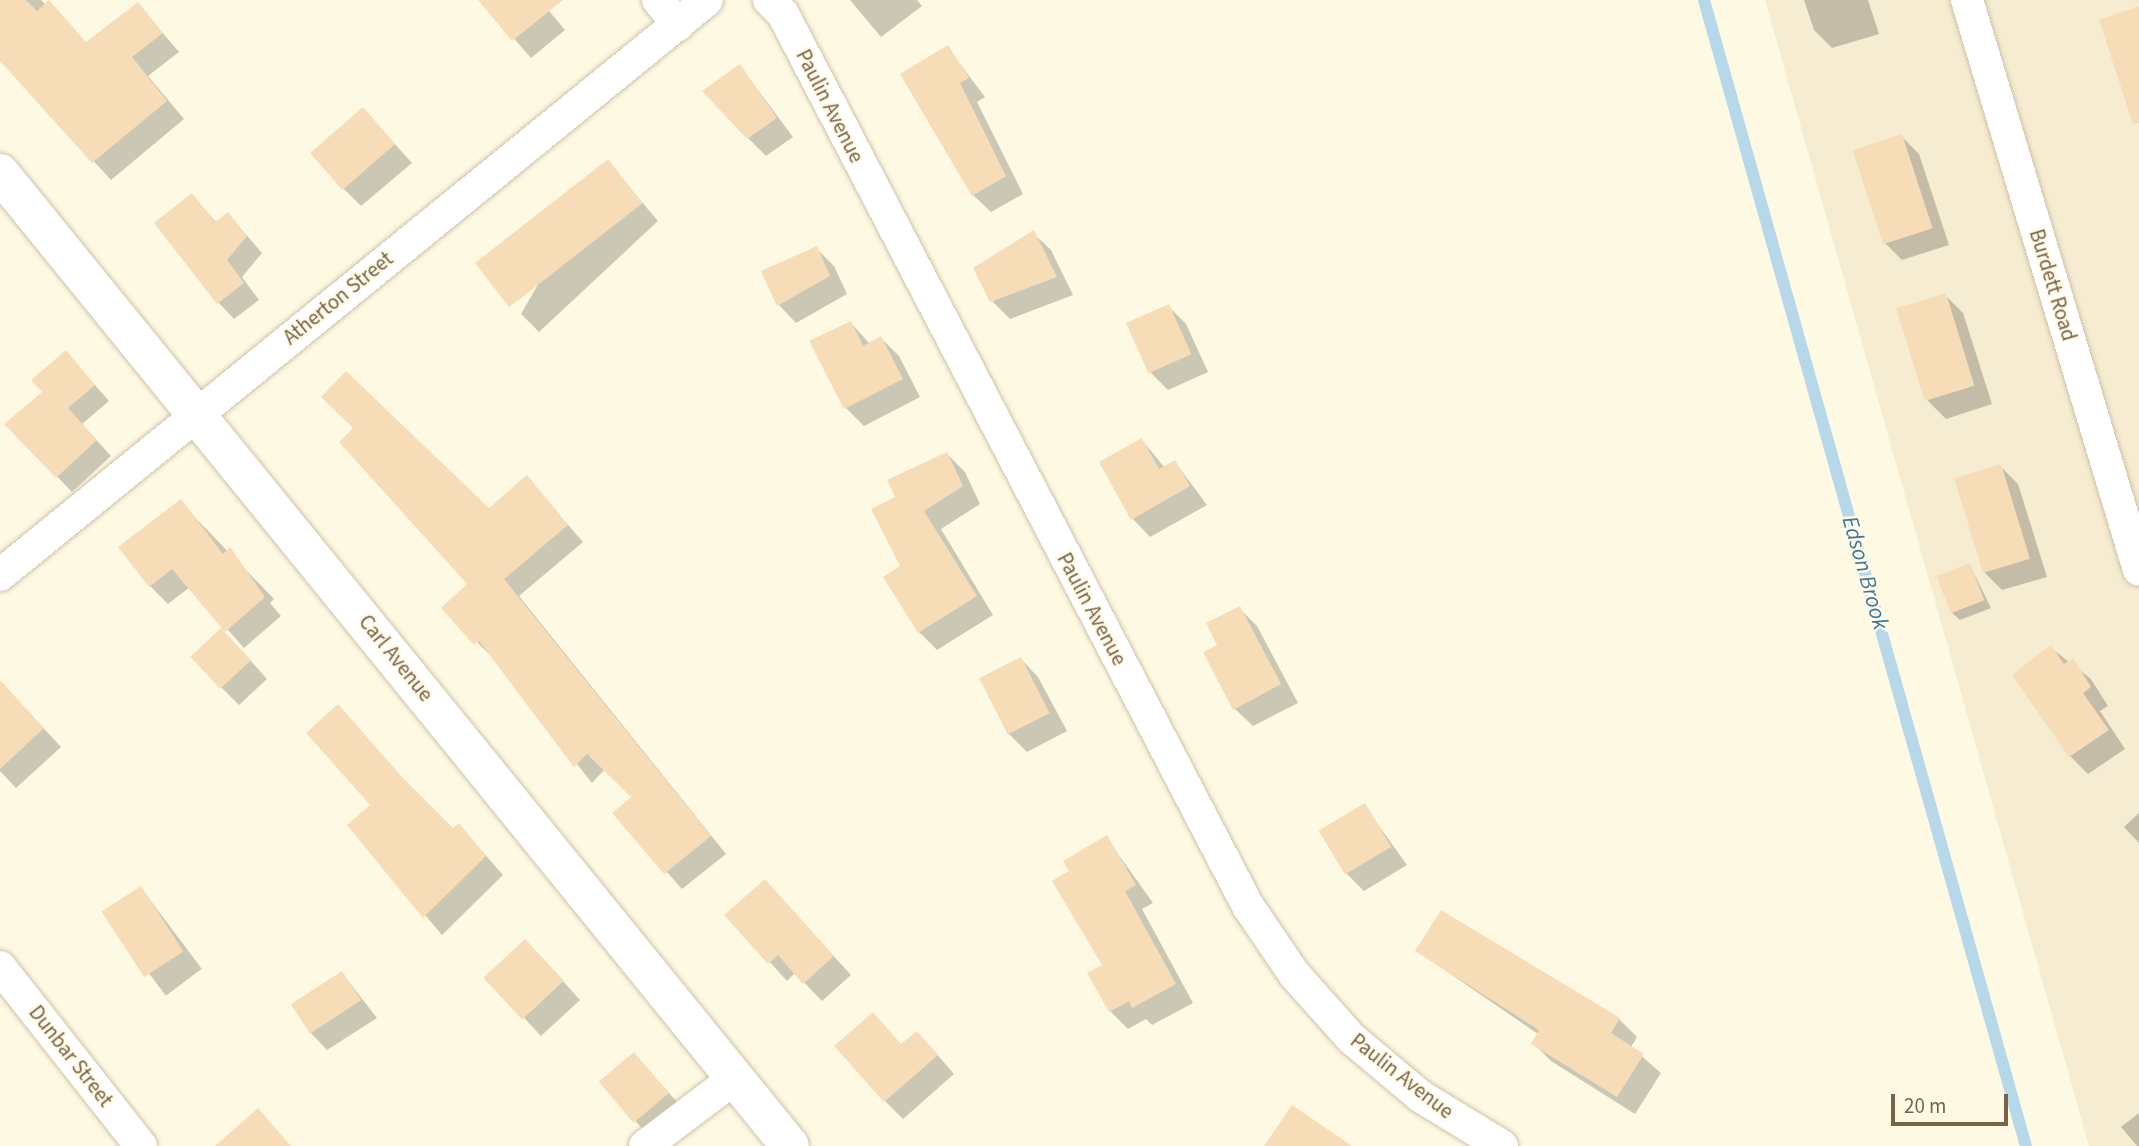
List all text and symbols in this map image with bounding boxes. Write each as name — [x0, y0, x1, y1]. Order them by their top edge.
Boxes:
street label: Paulin Avenue — [791, 45, 869, 167]
street label: Burdett Road — [2024, 226, 2082, 344]
street label: Atherton Street — [278, 246, 398, 350]
water label: Edson Brook — [1836, 513, 1894, 633]
street label: Paulin Avenue — [1052, 548, 1132, 670]
street label: Carl Avenue — [353, 610, 439, 706]
street label: Dunbar Street — [24, 1000, 118, 1112]
street label: Paulin Avenue — [1345, 1028, 1459, 1124]
scale bar — [1894, 1080, 2011, 1124]
text: 20 m — [1904, 1091, 1946, 1121]

